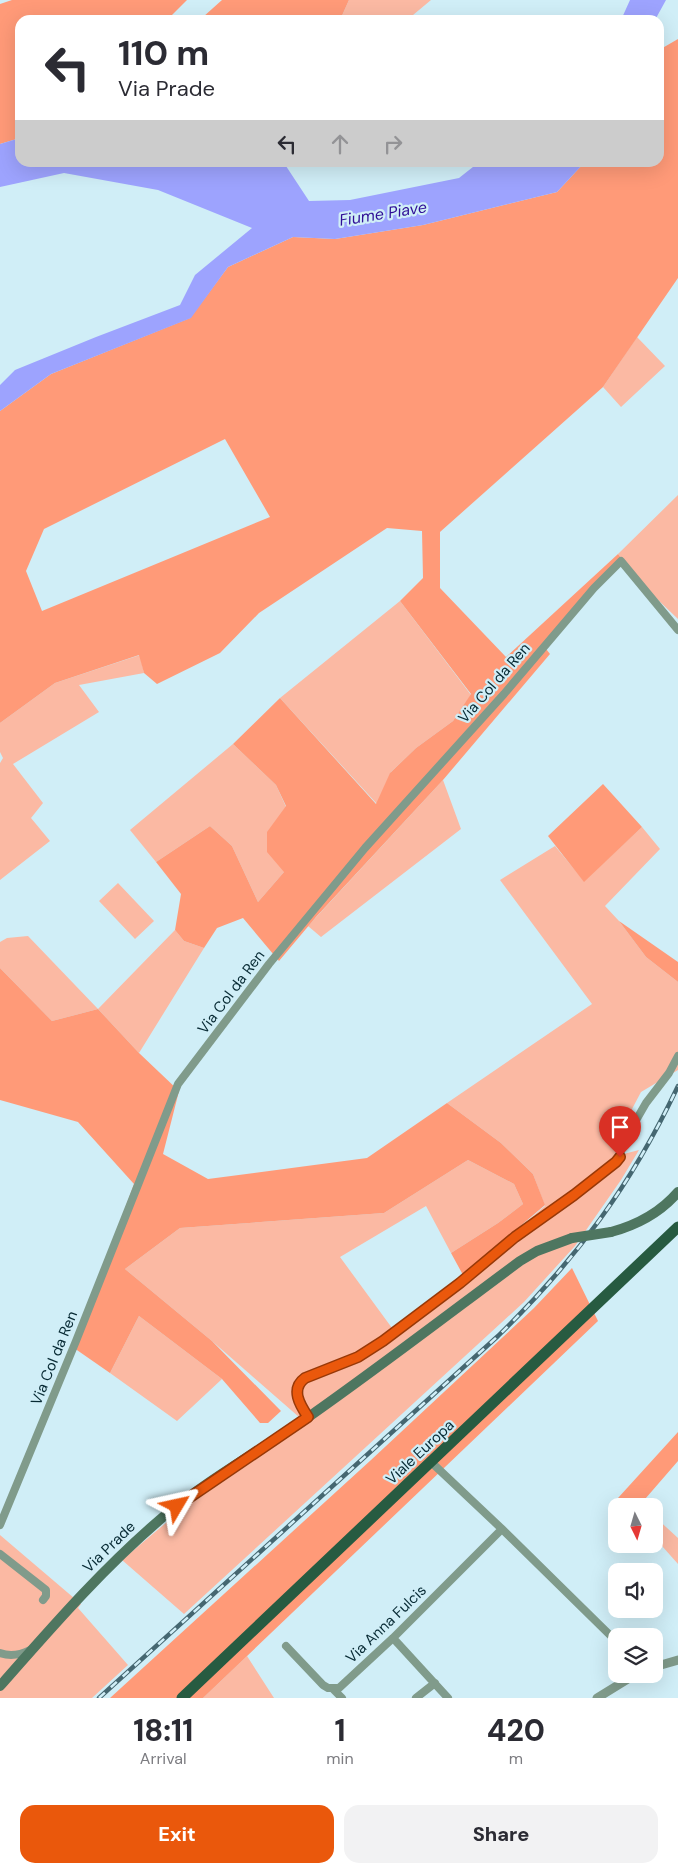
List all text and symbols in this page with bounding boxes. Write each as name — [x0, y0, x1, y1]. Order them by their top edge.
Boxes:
text: 110 m — [118, 30, 209, 76]
icon: left — [35, 35, 100, 100]
text: Via Prade — [118, 74, 215, 103]
icon: left — [273, 130, 301, 158]
icon: ahead — [326, 130, 354, 158]
icon: right — [379, 130, 407, 158]
water label: Fiume Piave — [338, 196, 428, 231]
street label: Via Col da Ren — [454, 639, 534, 727]
street label: Via Col da Ren — [193, 946, 269, 1038]
pin — [599, 1106, 641, 1157]
icon: arrive — [606, 1113, 634, 1141]
street label: Via Col da Ren — [26, 1308, 82, 1408]
street label: Viale Europa — [382, 1415, 458, 1489]
position arrow — [150, 1479, 202, 1531]
north arrow — [608, 1498, 662, 1552]
map controls — [608, 1498, 663, 1683]
street label: Via Prade — [78, 1517, 140, 1577]
button: sound — [608, 1563, 663, 1618]
street label: Via Anna Fulcis — [341, 1580, 431, 1668]
button: layers — [608, 1628, 663, 1683]
text: 18:11 — [133, 1711, 193, 1750]
text: 1 — [334, 1711, 346, 1750]
text: 420 — [487, 1711, 545, 1750]
text: Arrival — [140, 1748, 186, 1769]
text: min — [326, 1748, 354, 1769]
text: m — [509, 1748, 523, 1769]
button: Exit — [20, 1805, 334, 1863]
button: Share — [344, 1805, 658, 1863]

